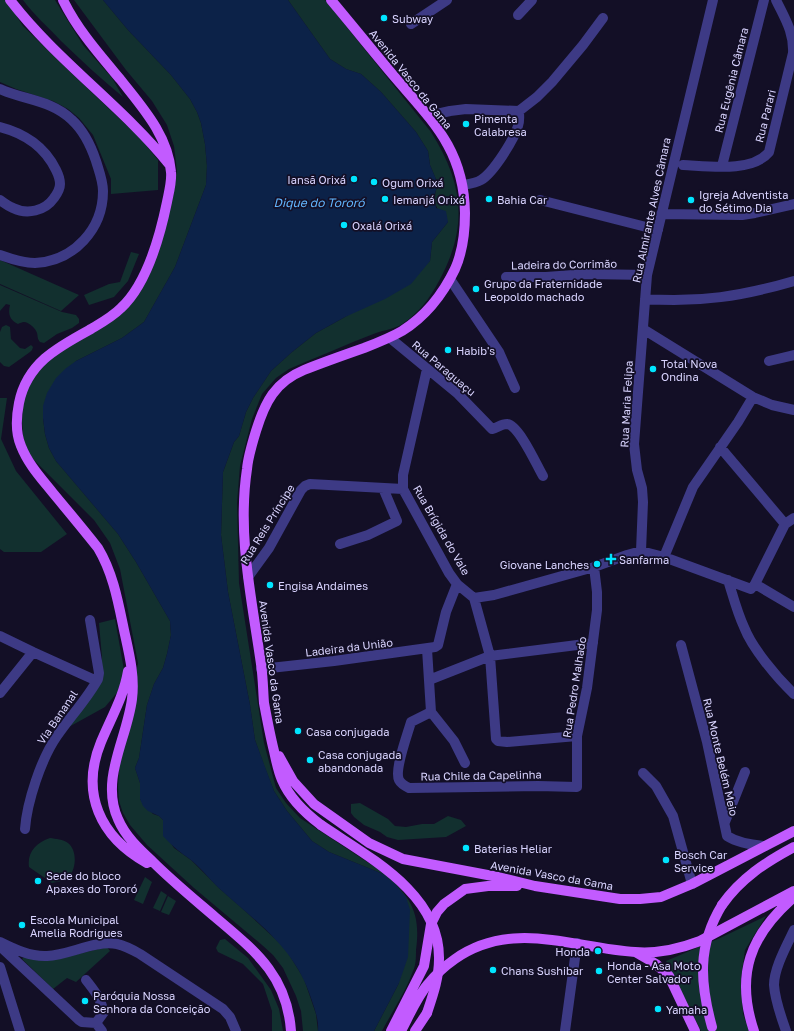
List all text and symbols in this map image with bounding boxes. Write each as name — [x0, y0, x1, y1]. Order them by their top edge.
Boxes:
place label: Subway — [392, 12, 433, 25]
marker: Subway — [379, 13, 389, 23]
street label: Rua Eugênia Câmara — [712, 26, 750, 134]
street label: Avenida Vasco da Gama — [367, 27, 455, 131]
street label: Rua Parari — [752, 88, 778, 144]
place label: Pimenta Calabresa — [474, 112, 527, 138]
marker: Pimenta Calabresa — [461, 119, 471, 129]
street label: Rua Almirante Alves Câmara — [629, 136, 673, 284]
place label: Iansã Orixá — [287, 173, 346, 186]
marker: Iansã Orixá — [349, 174, 359, 184]
place label: Ogum Orixá — [382, 176, 444, 189]
marker: Ogum Orixá — [369, 177, 379, 187]
place label: Igreja Adventista do Sétimo Dia — [699, 188, 788, 214]
place label: Iemanjá Orixá — [393, 193, 465, 206]
place label: Bahia Car — [497, 193, 548, 206]
marker: Iemanjá Orixá — [380, 194, 390, 204]
marker: Bahia Car — [484, 194, 494, 204]
water label: Dique do Tororó — [274, 195, 366, 210]
marker: Igreja Adventista do Sétimo Dia — [686, 195, 696, 205]
place label: Oxalá Orixá — [352, 219, 412, 232]
marker: Oxalá Orixá — [339, 220, 349, 230]
street label: Ladeira do Corrimão — [511, 257, 618, 271]
place label: Grupo da Fraternidade Leopoldo machado — [484, 277, 602, 303]
marker: Grupo da Fraternidade Leopoldo machado — [471, 284, 481, 294]
street label: Rua Paraguaçu — [410, 338, 478, 398]
place label: Habib's — [456, 344, 495, 357]
marker: Habib's — [443, 345, 453, 355]
place label: Total Nova Ondina — [661, 357, 717, 383]
street label: Rua Maria Felipa — [617, 360, 635, 448]
marker: Total Nova Ondina — [648, 364, 658, 374]
street label: Rua Reis Príncipe — [237, 482, 297, 566]
street label: Rua Brígida do Vale — [411, 483, 473, 577]
place label: Sanfarma — [619, 553, 669, 566]
marker: Sanfarma — [606, 554, 616, 564]
place label: Giovane Lanches — [500, 558, 589, 571]
marker: Giovane Lanches — [592, 559, 602, 569]
place label: Engisa Andaimes — [278, 579, 368, 592]
marker: Engisa Andaimes — [265, 580, 275, 590]
street label: Avenida Vasco da Gama — [257, 600, 287, 724]
street label: Ladeira da União — [304, 635, 394, 659]
street label: Rua Pedro Malhado — [560, 635, 588, 738]
street label: Via Bananal — [34, 687, 80, 746]
street label: Rua Monte Belém Meio — [701, 697, 741, 818]
place label: Casa conjugada — [306, 725, 389, 738]
marker: Casa conjugada — [293, 726, 303, 736]
place label: Casa conjugada abandonada — [318, 748, 401, 774]
marker: Casa conjugada abandonada — [305, 755, 315, 765]
street label: Rua Chile da Capelinha — [420, 767, 542, 783]
place label: Baterias Heliar — [474, 842, 553, 855]
marker: Baterias Heliar — [461, 843, 471, 853]
place label: Bosch Car Service — [674, 848, 728, 874]
marker: Bosch Car Service — [661, 855, 671, 865]
street label: Avenida Vasco da Gama — [490, 858, 614, 892]
place label: Sede do bloco Apaxes do Tororó — [46, 869, 138, 895]
marker: Sede do bloco Apaxes do Tororó — [33, 876, 43, 886]
place label: Escola Municipal Amelia Rodrigues — [30, 913, 123, 939]
marker: Escola Municipal Amelia Rodrigues — [17, 920, 27, 930]
place label: Honda — [555, 945, 590, 958]
marker: Honda — [593, 946, 603, 956]
place label: Honda - Asa Moto Center Salvador — [607, 959, 701, 985]
place label: Chans Sushibar — [501, 964, 584, 977]
marker: Chans Sushibar — [488, 965, 498, 975]
marker: Honda - Asa Moto Center Salvador — [594, 966, 604, 976]
place label: Paróquia Nossa Senhora da Conceição — [93, 989, 211, 1015]
marker: Paróquia Nossa Senhora da Conceição — [80, 996, 90, 1006]
place label: Yamaha — [666, 1003, 707, 1016]
marker: Yamaha — [653, 1004, 663, 1014]

